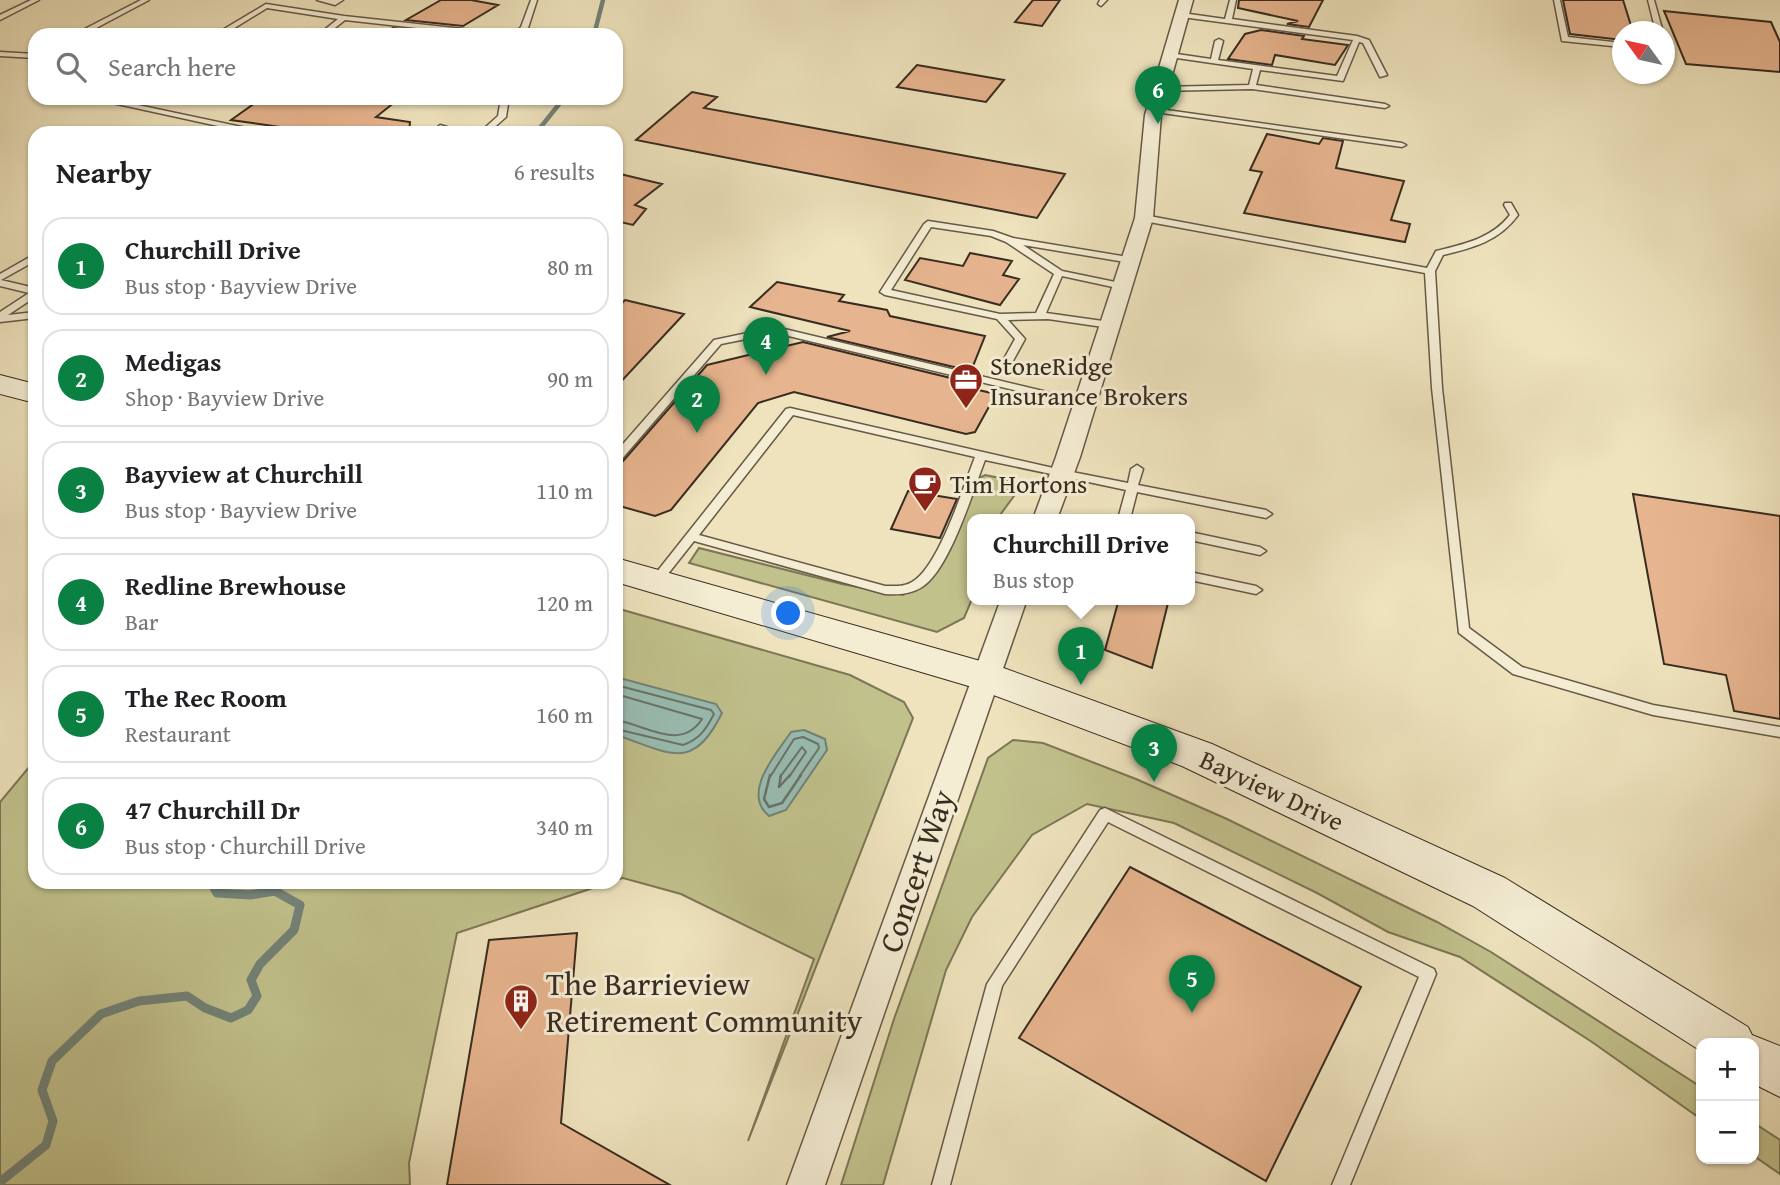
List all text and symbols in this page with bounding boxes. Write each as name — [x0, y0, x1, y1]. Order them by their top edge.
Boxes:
north arrow — [1612, 21, 1675, 84]
search box — [28, 28, 623, 105]
text: Search here — [108, 47, 236, 86]
icon: search — [52, 48, 90, 86]
pin: 6 — [1135, 66, 1181, 124]
text: Nearby — [56, 150, 152, 194]
text: 6 results — [514, 155, 595, 188]
text: Churchill Drive — [125, 230, 301, 269]
text: 1 — [75, 250, 87, 283]
text: 80 m — [547, 250, 593, 283]
text: Bus stop · Bayview Drive — [125, 269, 357, 302]
pin: 4 — [743, 317, 789, 375]
text: Medigas — [125, 342, 221, 381]
place label: StoneRidge Insurance Brokers — [990, 346, 1188, 415]
office icon: StoneRidge Insurance Brokers — [947, 361, 985, 410]
text: 2 — [75, 362, 87, 395]
text: 90 m — [547, 362, 593, 395]
pin: 2 — [674, 375, 720, 433]
text: Shop · Bayview Drive — [125, 381, 324, 414]
text: Bayview at Churchill — [125, 454, 363, 493]
cafe icon: Tim Hortons — [906, 464, 944, 513]
place label: Tim Hortons — [950, 464, 1087, 503]
text: 3 — [75, 474, 87, 507]
text: 110 m — [536, 474, 593, 507]
text: Bus stop · Bayview Drive — [125, 493, 357, 526]
popup — [967, 514, 1195, 605]
text: Churchill Drive — [993, 524, 1169, 563]
text: Bus stop — [993, 563, 1074, 596]
text: Redline Brewhouse — [125, 566, 346, 605]
text: 4 — [75, 586, 87, 619]
text: 120 m — [536, 586, 593, 619]
your location — [771, 596, 805, 630]
text: Bar — [125, 605, 158, 638]
pin: 1 — [1058, 627, 1104, 685]
text: The Rec Room — [125, 678, 287, 717]
text: 5 — [75, 698, 87, 731]
text: 160 m — [536, 698, 593, 731]
text: Restaurant — [125, 717, 231, 750]
pin: 3 — [1131, 724, 1177, 782]
street label: Bayview Drive — [1194, 740, 1350, 840]
street label: Concert Way — [866, 783, 966, 959]
text: 47 Churchill Dr — [125, 790, 300, 829]
text: 6 — [75, 810, 87, 843]
text: 340 m — [536, 810, 593, 843]
text: Bus stop · Churchill Drive — [125, 829, 366, 862]
pin: 5 — [1169, 955, 1215, 1013]
place label: The Barrieview Retirement Community — [546, 960, 862, 1044]
building icon: The Barrieview Retirement Community — [502, 982, 540, 1031]
map controls — [1696, 1038, 1759, 1164]
button: + — [1696, 1038, 1759, 1101]
button: − — [1696, 1101, 1759, 1164]

